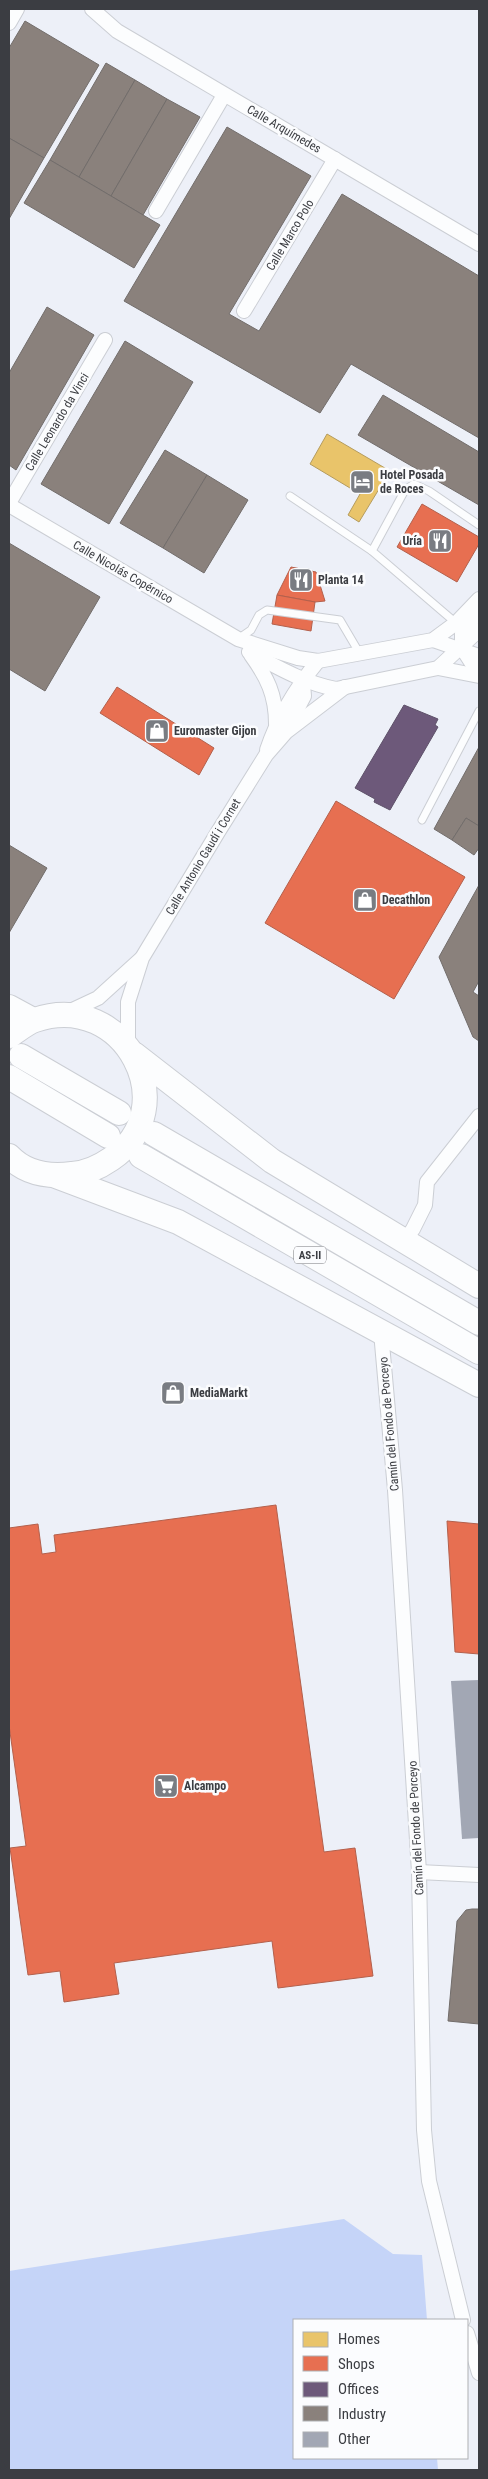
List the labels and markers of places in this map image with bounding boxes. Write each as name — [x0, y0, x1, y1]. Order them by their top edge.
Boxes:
place label: Hotel Posada de Roces — [380, 468, 444, 496]
hotel icon: Hotel Posada de Roces — [349, 469, 375, 495]
restaurant icon: Uría — [427, 528, 453, 554]
place label: Uría — [402, 534, 422, 548]
restaurant icon: Planta 14 — [288, 567, 314, 593]
place label: Planta 14 — [318, 573, 364, 587]
shop icon: Euromaster Gijon — [144, 718, 170, 744]
place label: Euromaster Gijon — [174, 724, 257, 738]
shop icon: Decathlon — [352, 887, 378, 913]
place label: Decathlon — [382, 893, 430, 907]
shop icon: MediaMarkt — [160, 1380, 186, 1406]
place label: MediaMarkt — [190, 1386, 248, 1400]
supermarket icon: Alcampo — [153, 1773, 179, 1799]
place label: Alcampo — [184, 1779, 226, 1793]

